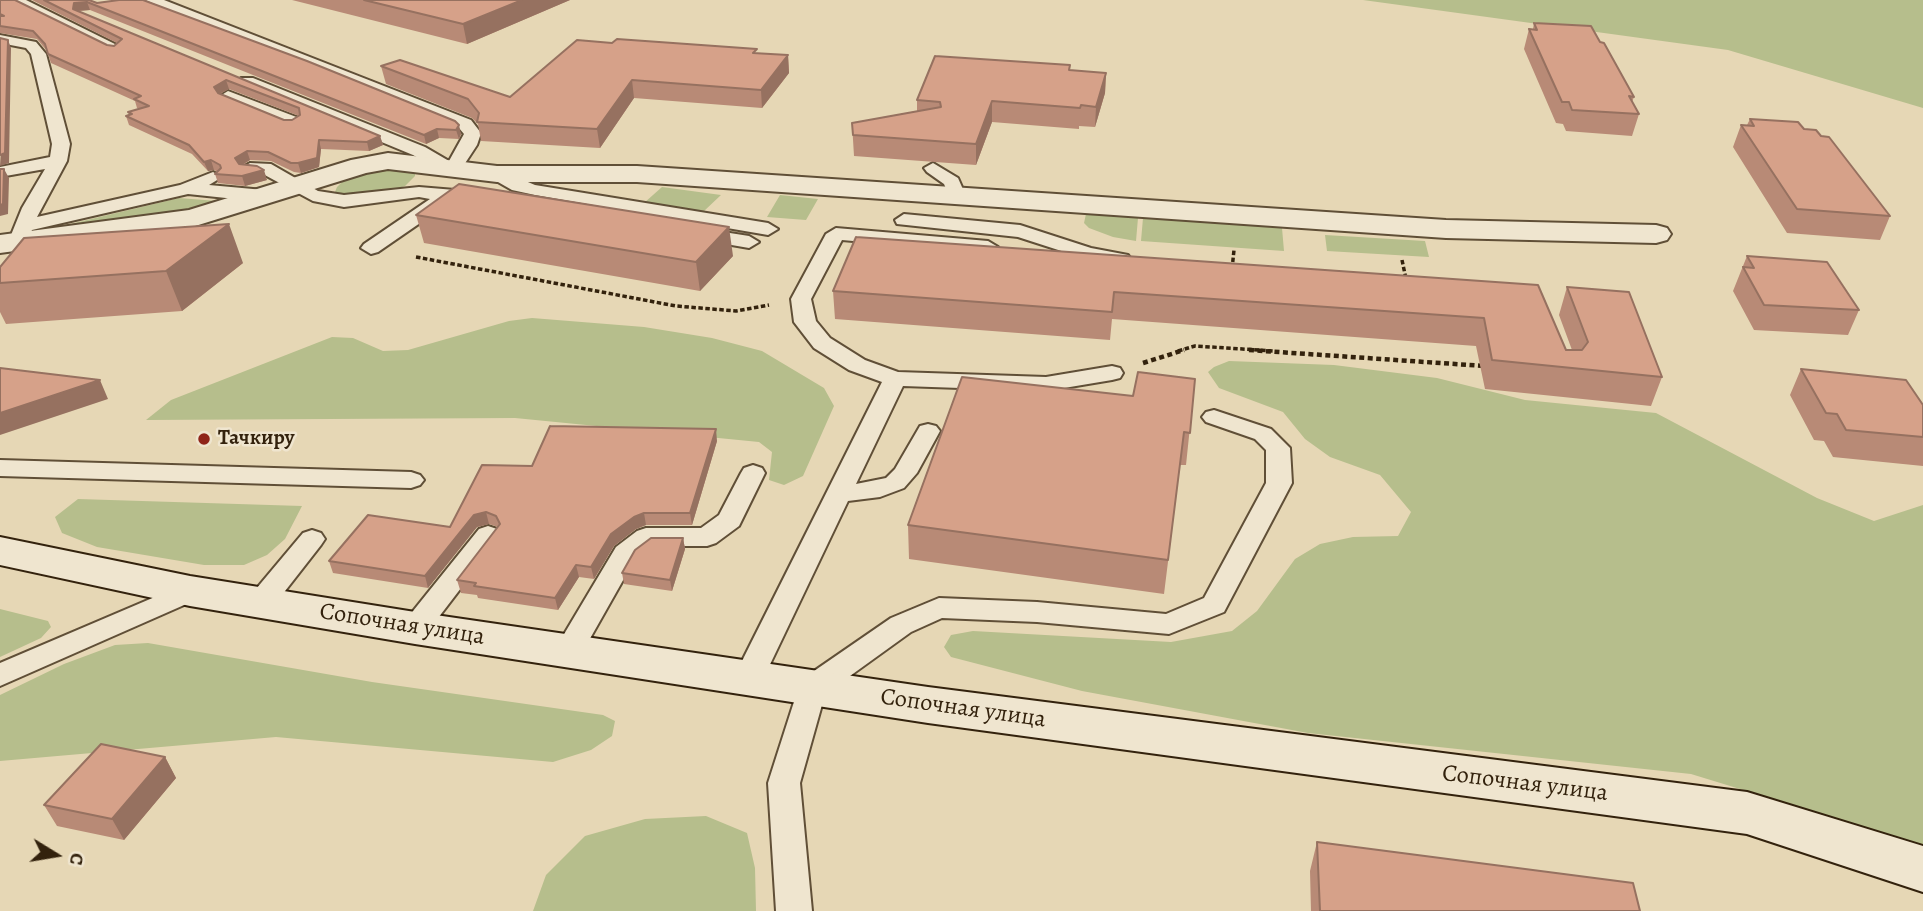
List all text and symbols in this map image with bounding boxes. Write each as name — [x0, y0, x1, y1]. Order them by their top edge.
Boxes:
place label: Тачкиру — [218, 426, 295, 452]
marker: Тачкиру — [196, 431, 212, 447]
street label: Сопочная улица — [317, 598, 487, 652]
street label: Сопочная улица — [879, 683, 1047, 735]
street label: Сопочная улица — [1441, 760, 1609, 808]
north arrow — [21, 820, 91, 890]
text: С — [63, 851, 90, 867]

